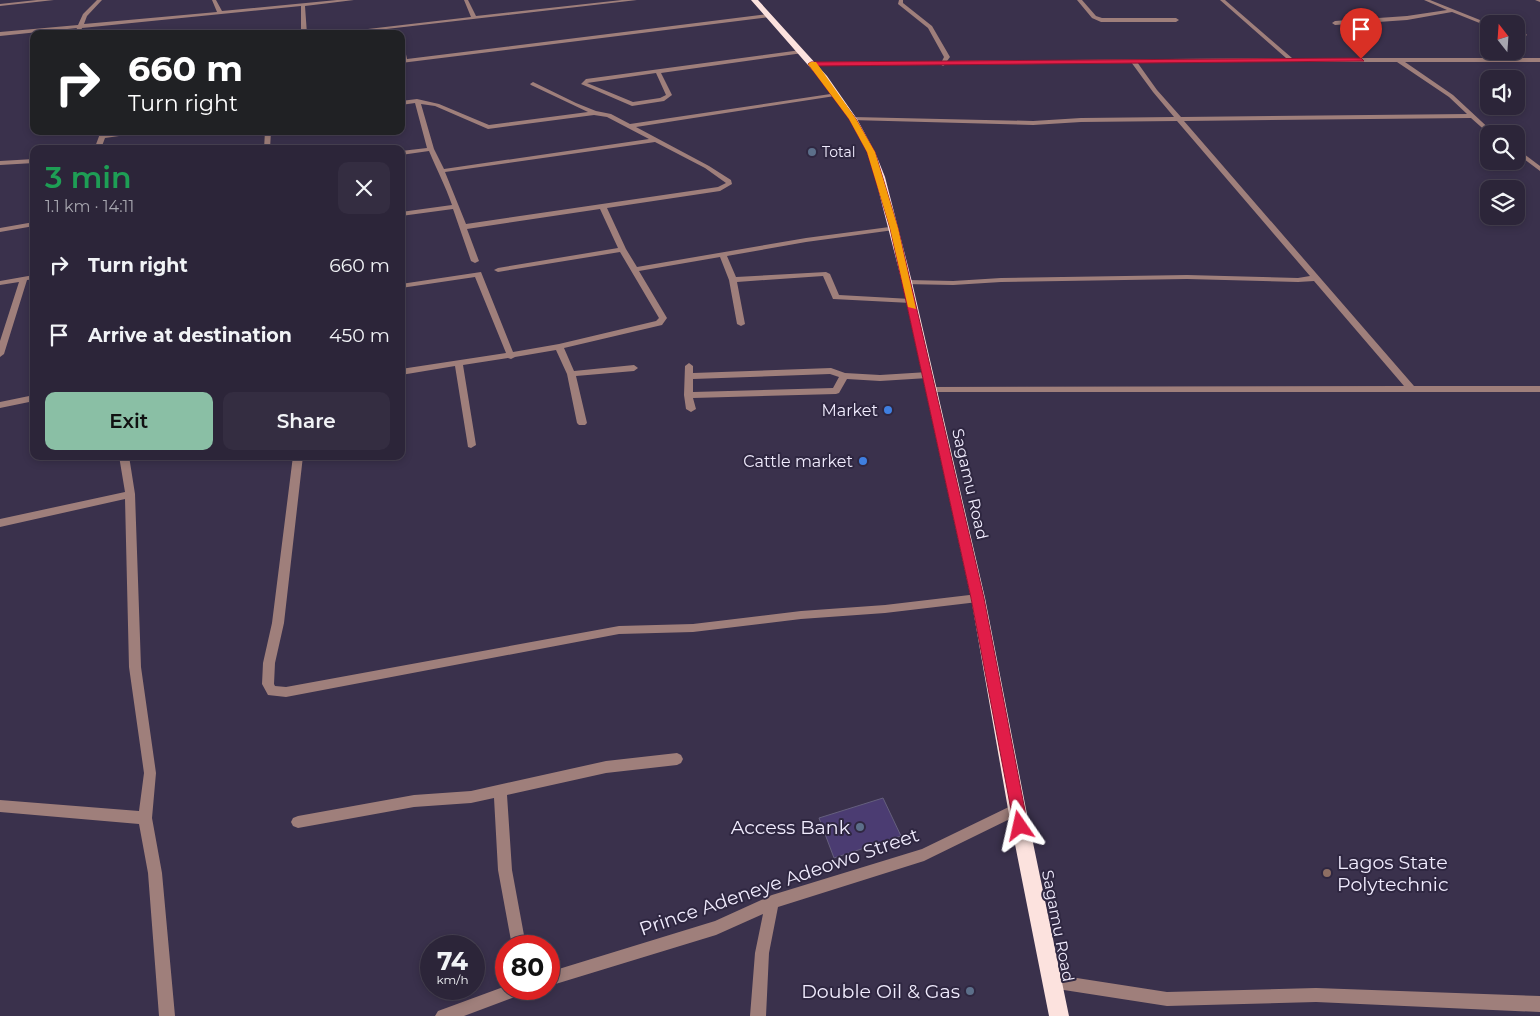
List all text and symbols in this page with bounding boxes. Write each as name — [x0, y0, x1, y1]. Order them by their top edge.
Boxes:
pin — [1340, 8, 1382, 59]
icon: arrive — [1347, 15, 1375, 43]
north arrow — [1480, 15, 1525, 60]
map controls — [1480, 15, 1525, 225]
text: 660 m — [128, 47, 243, 90]
icon: right — [45, 50, 110, 115]
button: sound — [1480, 70, 1525, 115]
text: Turn right — [128, 90, 238, 117]
button: search — [1480, 125, 1525, 170]
place label: Total — [822, 143, 855, 161]
marker: Total — [806, 146, 818, 158]
text: 3 min — [45, 159, 132, 196]
button: close — [338, 162, 390, 214]
button: layers — [1480, 180, 1525, 225]
text: 1.1 km · 14:11 — [45, 197, 134, 216]
icon: right — [45, 251, 73, 279]
text: Turn right — [88, 254, 188, 277]
text: 660 m — [329, 254, 390, 277]
icon: arrive — [45, 321, 73, 349]
text: Arrive at destination — [88, 324, 292, 347]
text: 450 m — [329, 324, 390, 347]
button: Exit — [45, 392, 213, 450]
button: Share — [223, 392, 390, 450]
place label: Market — [822, 401, 879, 420]
marker: Market — [882, 404, 894, 416]
street label: Sagamu Road — [948, 427, 992, 541]
place label: Cattle market — [743, 452, 853, 471]
marker: Cattle market — [857, 455, 869, 467]
position arrow — [993, 799, 1045, 851]
place label: Access Bank — [731, 816, 851, 839]
marker: Access Bank — [854, 821, 866, 833]
street label: Prince Adeneye Adeowo Street — [636, 823, 922, 941]
place label: Lagos State Polytechnic — [1337, 851, 1449, 896]
marker: Lagos State Polytechnic — [1321, 867, 1333, 879]
street label: Sagamu Road — [1038, 869, 1078, 983]
speed limit sign: 80 — [495, 935, 560, 1000]
text: 74 — [437, 946, 468, 976]
text: km/h — [436, 972, 469, 987]
place label: Double Oil & Gas — [801, 980, 960, 1003]
marker: Double Oil & Gas — [964, 985, 976, 997]

